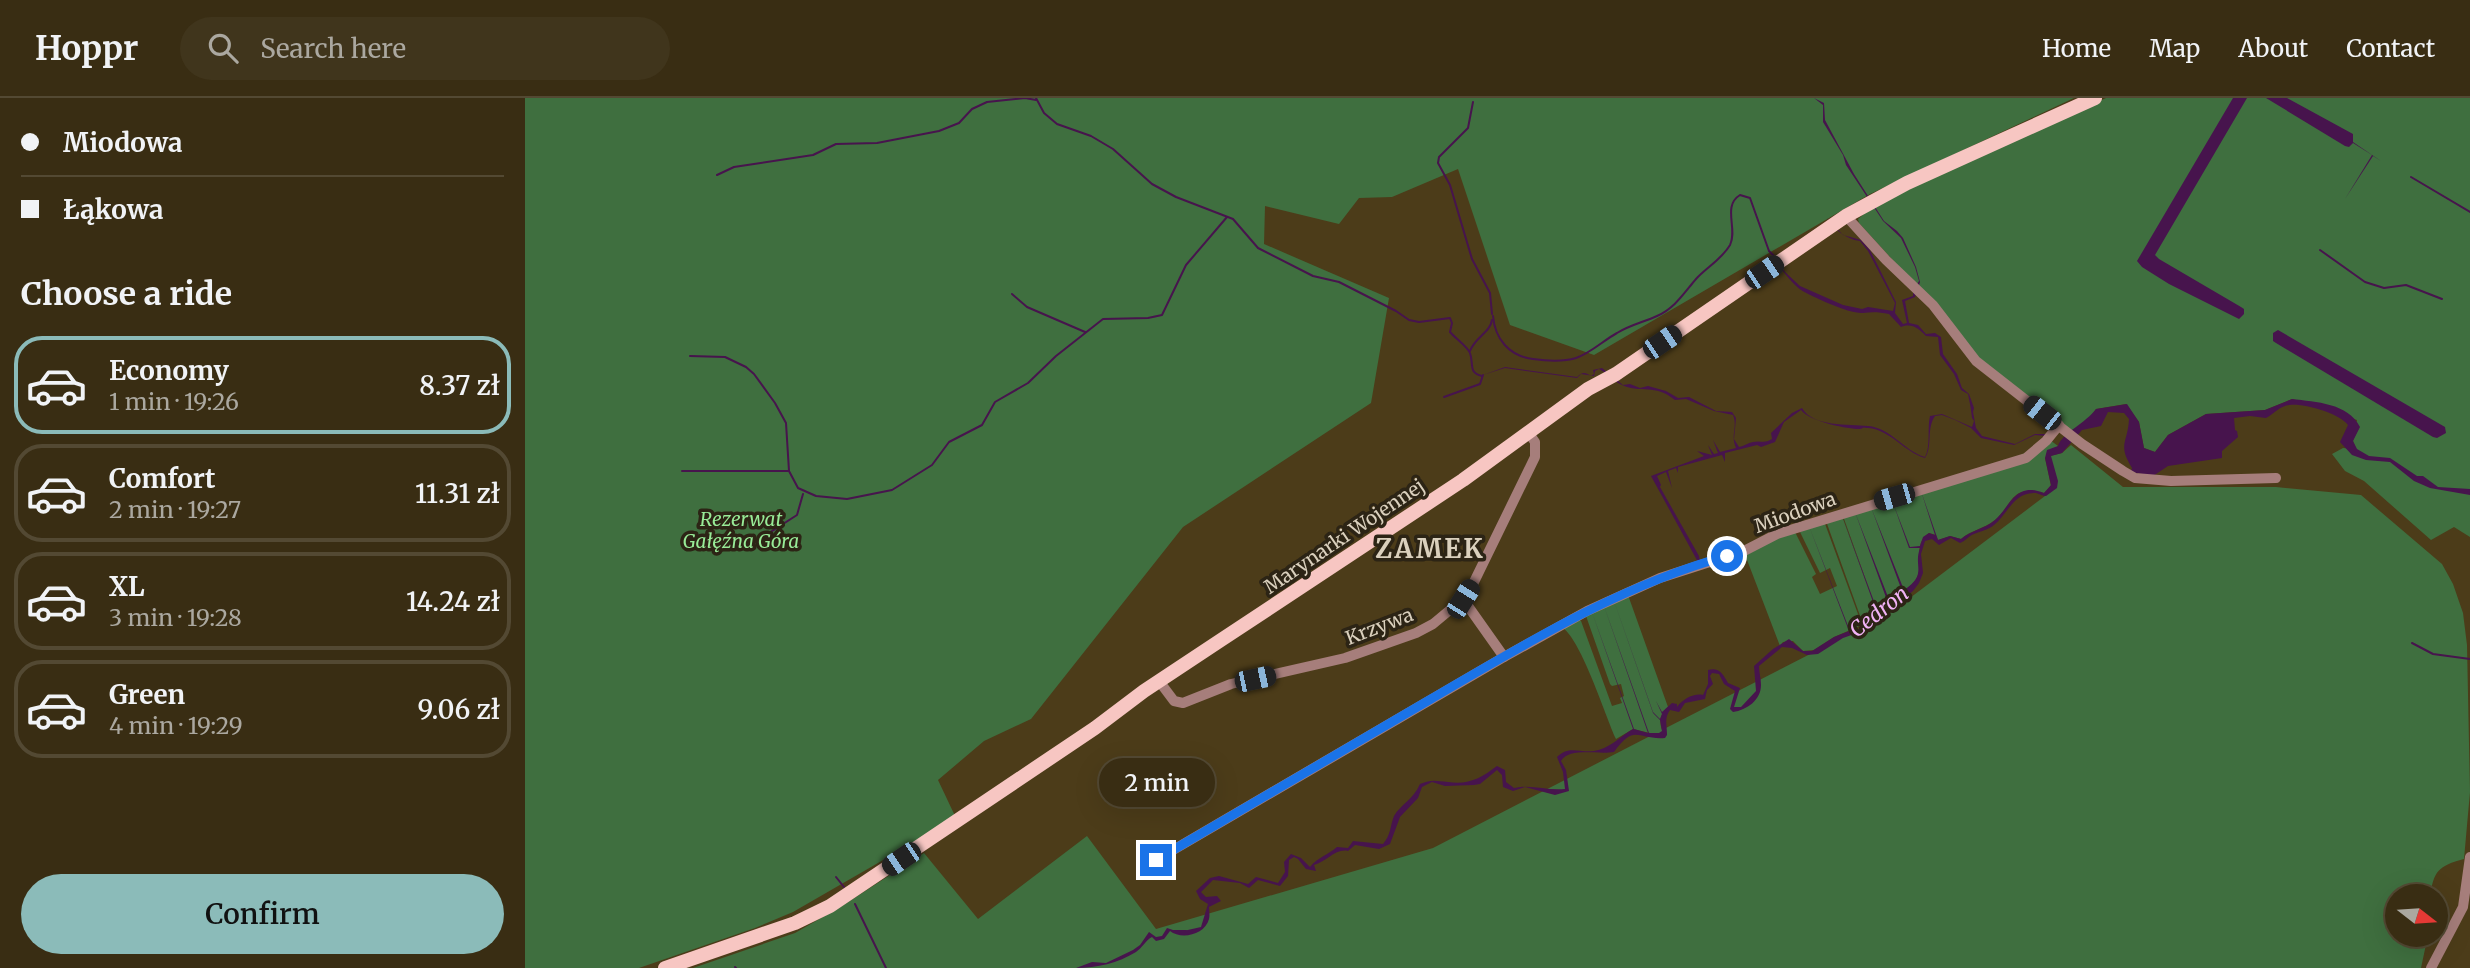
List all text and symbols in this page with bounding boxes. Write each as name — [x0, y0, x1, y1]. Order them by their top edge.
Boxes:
search box — [180, 17, 670, 80]
text: Hoppr — [35, 28, 138, 69]
icon: search — [204, 29, 242, 67]
text: Search here — [260, 32, 406, 65]
text: Home — [2042, 33, 2111, 64]
text: Map — [2149, 33, 2200, 64]
text: About — [2238, 33, 2308, 64]
text: Contact — [2346, 33, 2435, 64]
text: Miodowa — [63, 126, 183, 159]
text: Łąkowa — [63, 193, 163, 226]
car — [1741, 252, 1788, 292]
text: Choose a ride — [21, 274, 232, 314]
car — [1639, 322, 1686, 362]
icon: car — [25, 354, 88, 417]
text: Economy — [109, 354, 229, 387]
text: 8.37 zł — [419, 369, 500, 402]
text: 1 min · 19:26 — [109, 387, 239, 416]
car — [2019, 392, 2066, 434]
icon: car — [25, 462, 88, 525]
text: Comfort — [109, 462, 215, 495]
street label: Marynarki Wojennej — [1259, 473, 1429, 599]
text: 11.31 zł — [415, 477, 500, 510]
car — [1871, 481, 1918, 513]
street label: Miodowa — [1751, 486, 1839, 538]
text: 2 min · 19:27 — [109, 495, 241, 524]
park label: Rezerwat Gałęźna Góra — [683, 507, 799, 553]
district label: ZAMEK — [1375, 532, 1485, 565]
route start — [1711, 540, 1743, 572]
icon: car — [25, 570, 88, 633]
text: XL — [109, 570, 145, 603]
car — [1443, 576, 1484, 622]
water label: Cedron — [1844, 580, 1914, 643]
text: 14.24 zł — [406, 585, 500, 618]
street label: Krzywa — [1342, 602, 1416, 650]
text: 3 min · 19:28 — [109, 603, 242, 632]
car — [1233, 664, 1278, 694]
icon: car — [25, 678, 88, 741]
text: Green — [109, 678, 185, 711]
text: 9.06 zł — [418, 693, 500, 726]
text: 4 min · 19:29 — [109, 711, 243, 740]
callout: 2 min — [1098, 758, 1214, 808]
text: 2 min — [1125, 768, 1189, 797]
car — [878, 839, 925, 879]
route end — [1140, 844, 1172, 876]
button: Confirm — [21, 874, 504, 954]
north arrow — [2385, 884, 2448, 947]
map controls — [2385, 884, 2448, 947]

